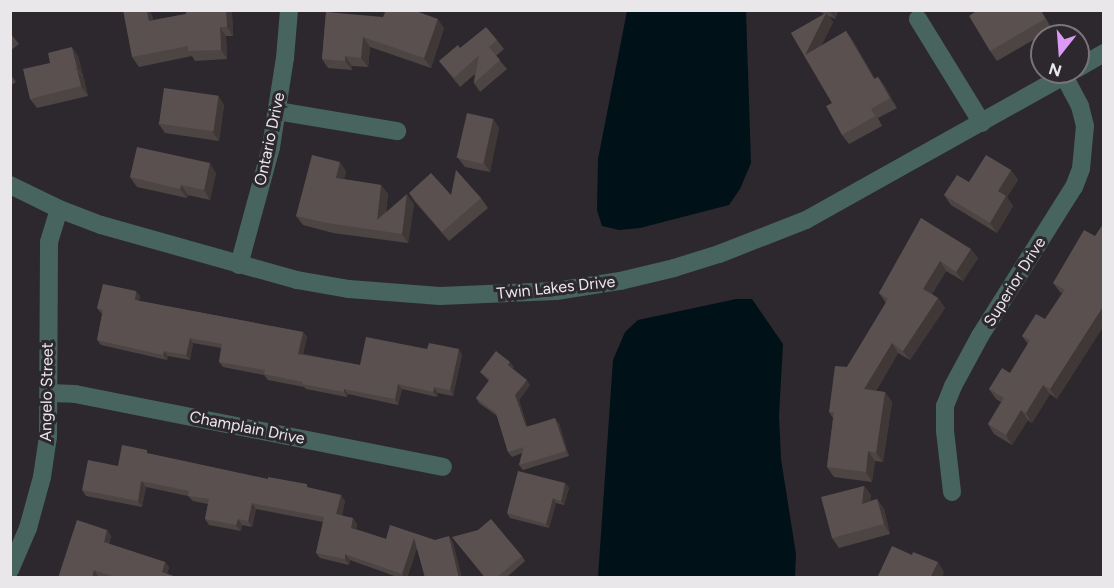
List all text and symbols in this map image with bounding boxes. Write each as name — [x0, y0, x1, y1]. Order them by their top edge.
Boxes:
north arrow — [1030, 24, 1090, 84]
text: N — [1046, 59, 1064, 81]
street label: Ontario Drive — [251, 91, 289, 187]
street label: Superior Drive — [980, 234, 1050, 330]
street label: Twin Lakes Drive — [496, 272, 616, 304]
street label: Angelo Street — [37, 342, 57, 442]
street label: Champlain Drive — [188, 407, 306, 449]

